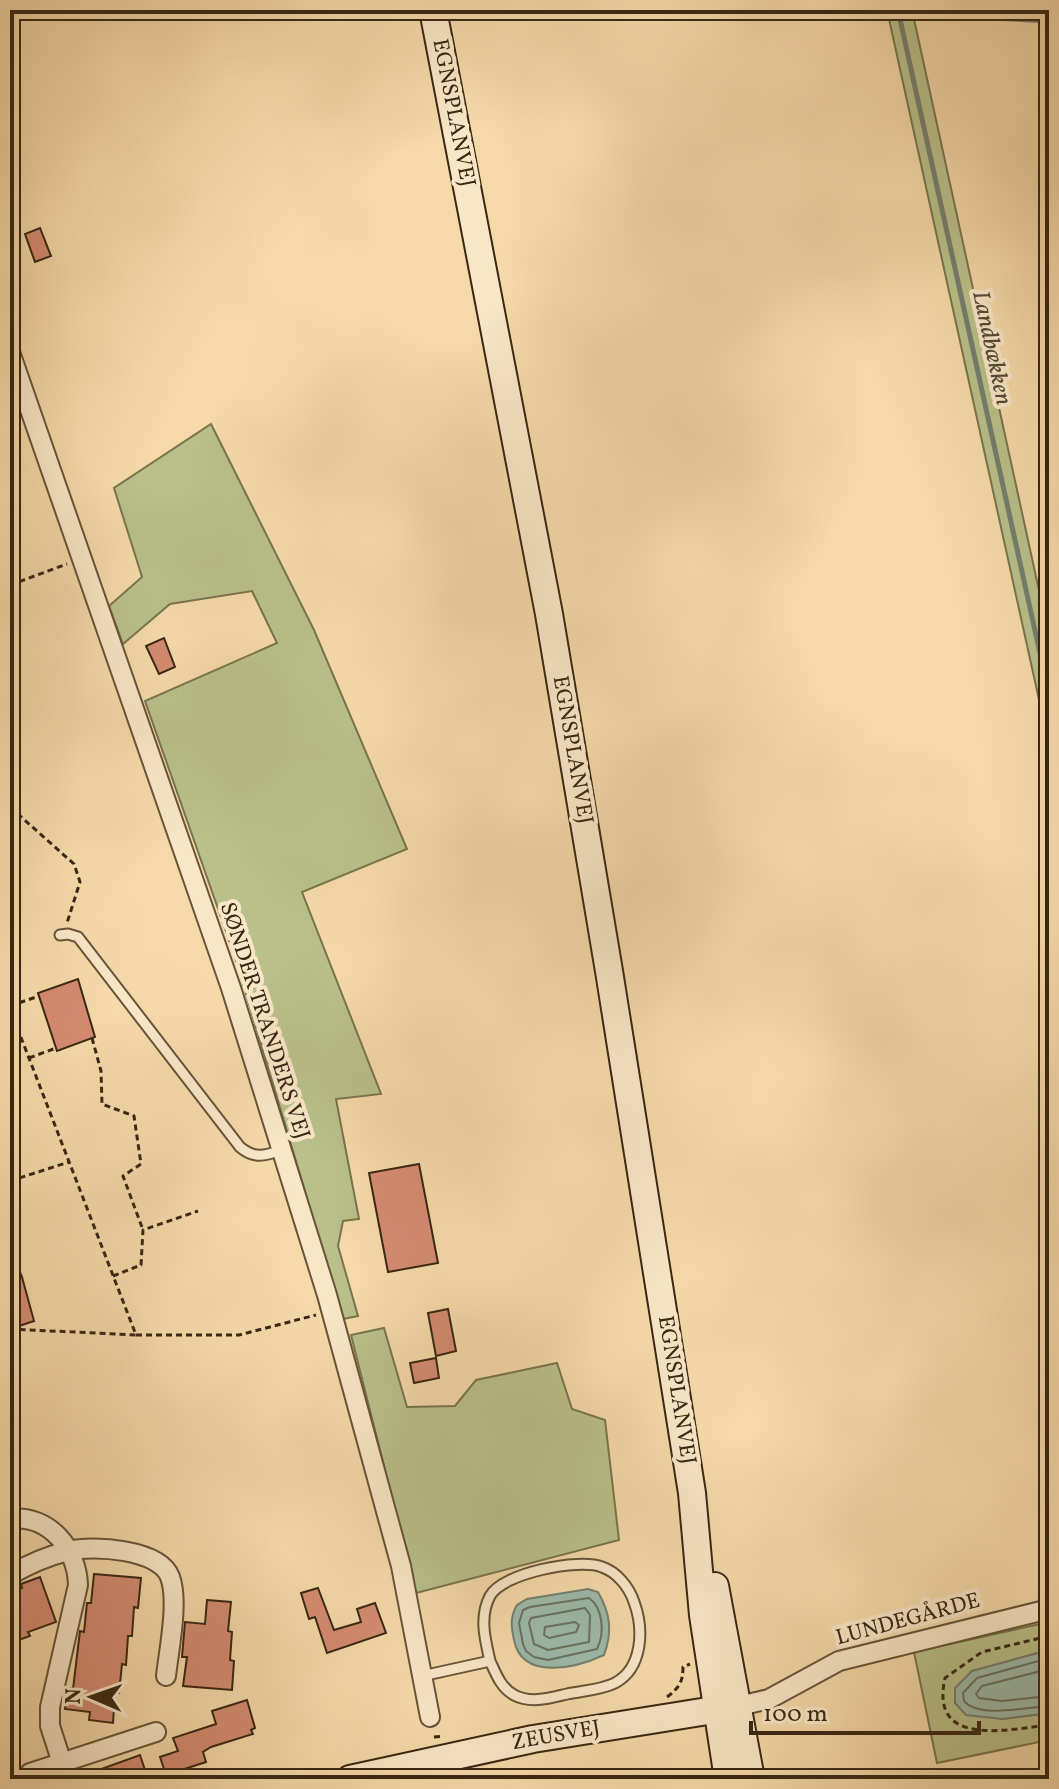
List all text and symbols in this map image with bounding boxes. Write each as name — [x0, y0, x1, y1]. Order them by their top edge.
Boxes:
street label: EGNSPLANVEJ — [423, 36, 483, 190]
water label: Landbækken — [962, 288, 1020, 408]
street label: EGNSPLANVEJ — [544, 673, 600, 827]
street label: SØNDER TRANDERS VEJ — [211, 898, 317, 1144]
street label: EGNSPLANVEJ — [649, 1313, 703, 1467]
street label: LUNDEGÅRDE — [832, 1586, 984, 1654]
north arrow — [52, 1657, 132, 1737]
scale bar — [751, 1685, 979, 1735]
text: N — [59, 1688, 90, 1705]
text: 100 m — [763, 1698, 828, 1732]
street label: ZEUSVEJ — [509, 1713, 603, 1759]

